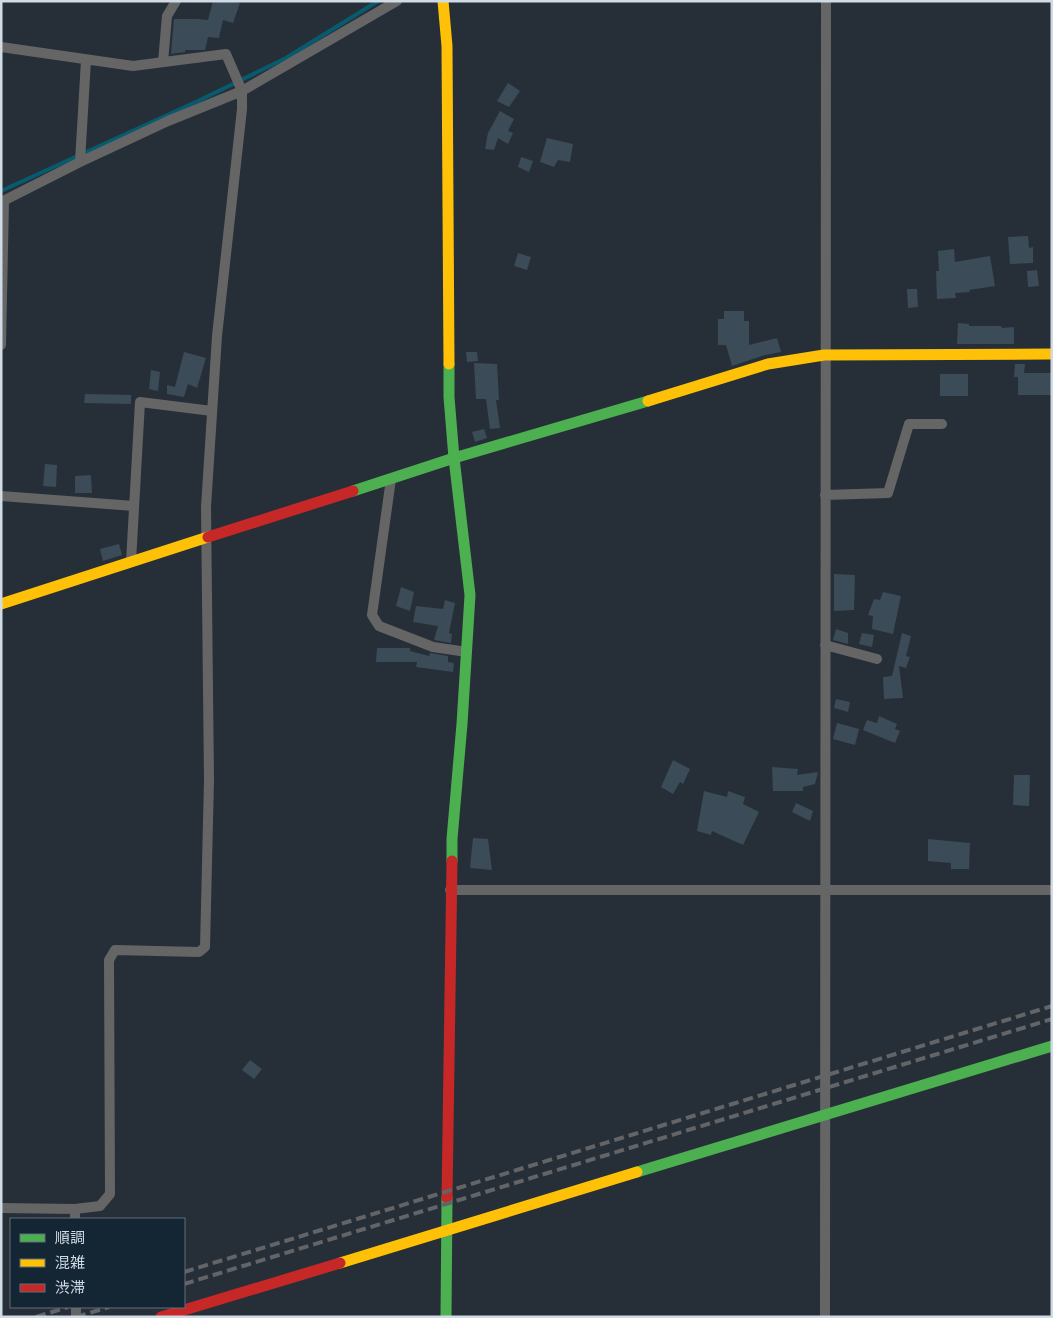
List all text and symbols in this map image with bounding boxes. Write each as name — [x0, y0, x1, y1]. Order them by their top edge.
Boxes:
legend — [10, 1218, 185, 1308]
text: 順調 — [55, 1229, 85, 1246]
text: 混雑 — [55, 1254, 85, 1271]
text: 渋滞 — [55, 1279, 85, 1296]

